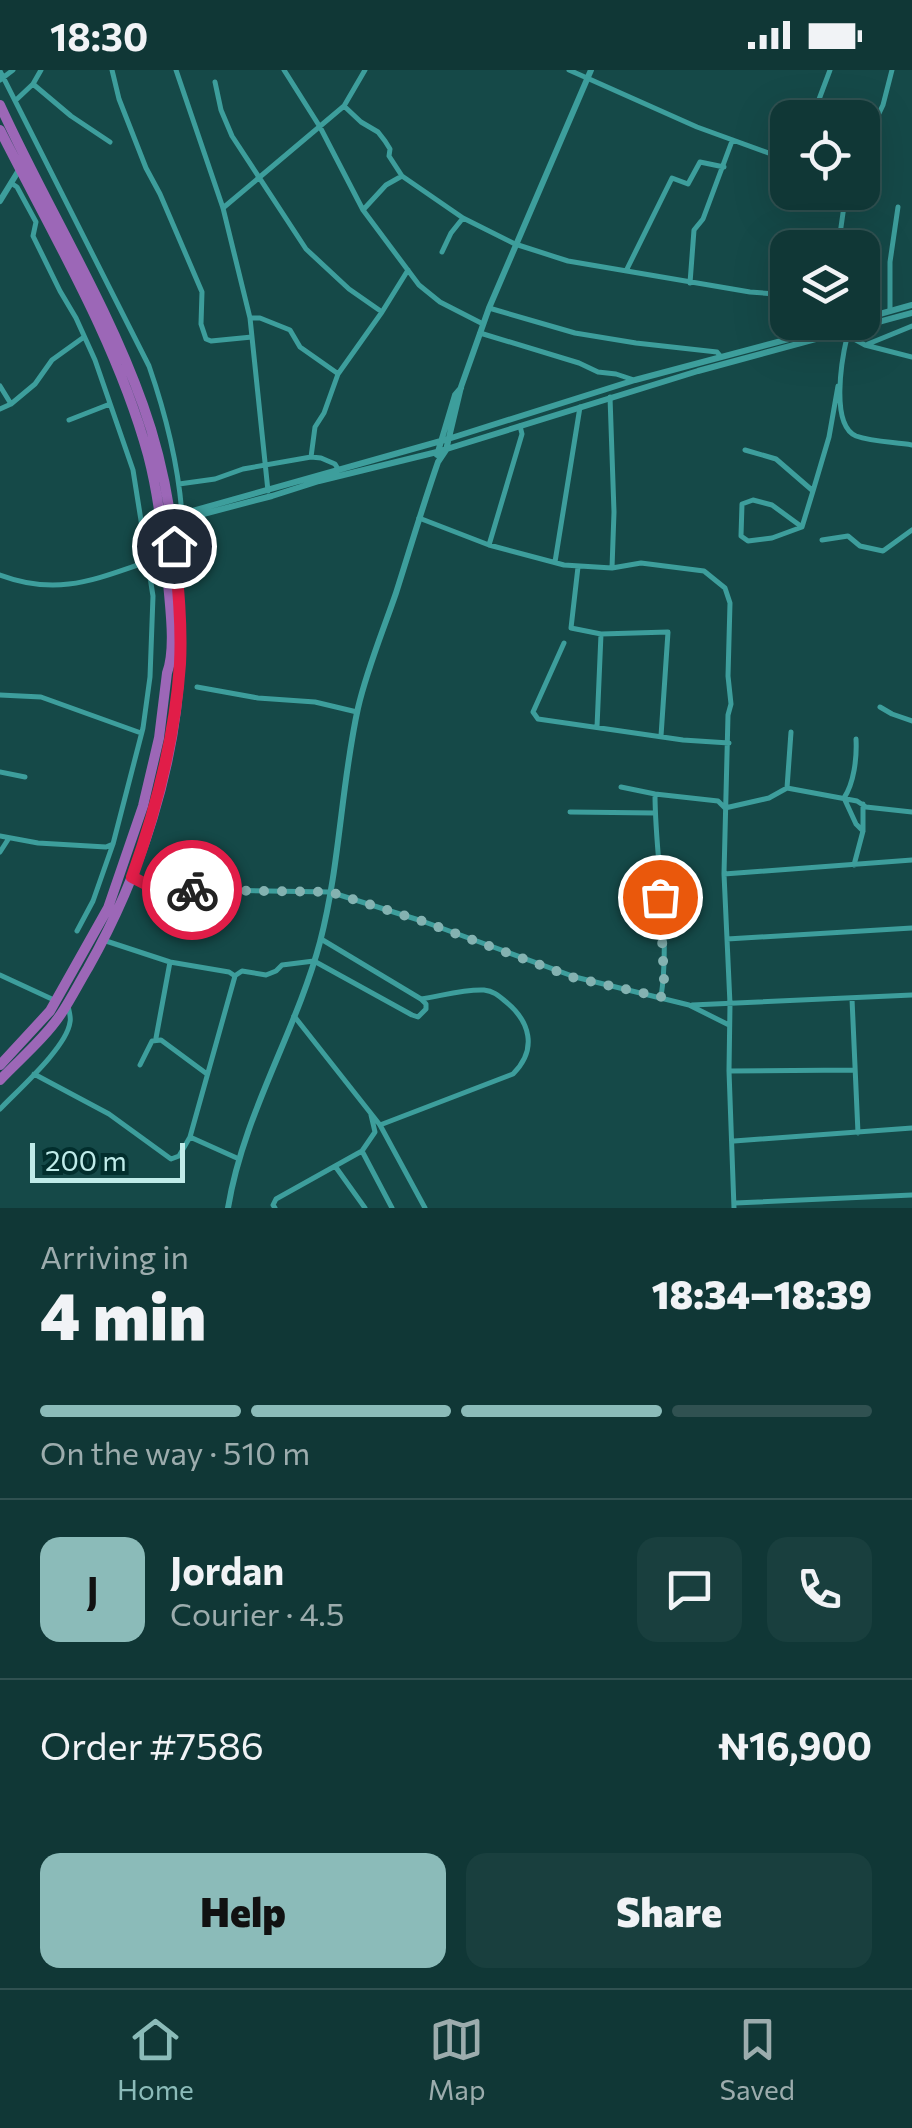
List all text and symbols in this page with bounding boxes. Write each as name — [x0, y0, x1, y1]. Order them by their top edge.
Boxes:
text: 18:30 — [50, 12, 148, 59]
map controls — [770, 100, 880, 340]
button: locate — [770, 100, 880, 210]
button: layers — [770, 230, 880, 340]
pin — [132, 504, 217, 589]
icon: home — [147, 519, 202, 574]
courier — [142, 840, 242, 940]
pin — [618, 855, 703, 940]
icon: bike — [165, 863, 220, 918]
icon: bag — [633, 870, 688, 925]
scale bar — [30, 1138, 185, 1182]
text: 200 m — [45, 1143, 127, 1177]
text: Arriving in — [40, 1236, 189, 1276]
text: 18:34–18:39 — [652, 1270, 872, 1317]
text: 4 min — [40, 1274, 206, 1353]
text: On the way · 510 m — [40, 1432, 310, 1472]
button: chat — [637, 1537, 742, 1642]
button: phone — [767, 1537, 872, 1642]
text: Jordan — [170, 1546, 284, 1593]
text: J — [86, 1566, 99, 1613]
text: Courier · 4.5 — [170, 1593, 344, 1633]
text: Order #7586 — [40, 1721, 264, 1768]
text: ₦16,900 — [717, 1721, 872, 1768]
button: Help — [40, 1853, 446, 1968]
button: Share — [466, 1853, 872, 1968]
tab: Home — [117, 2012, 194, 2106]
tab: Map — [428, 2012, 486, 2106]
tab: Saved — [719, 2012, 795, 2106]

